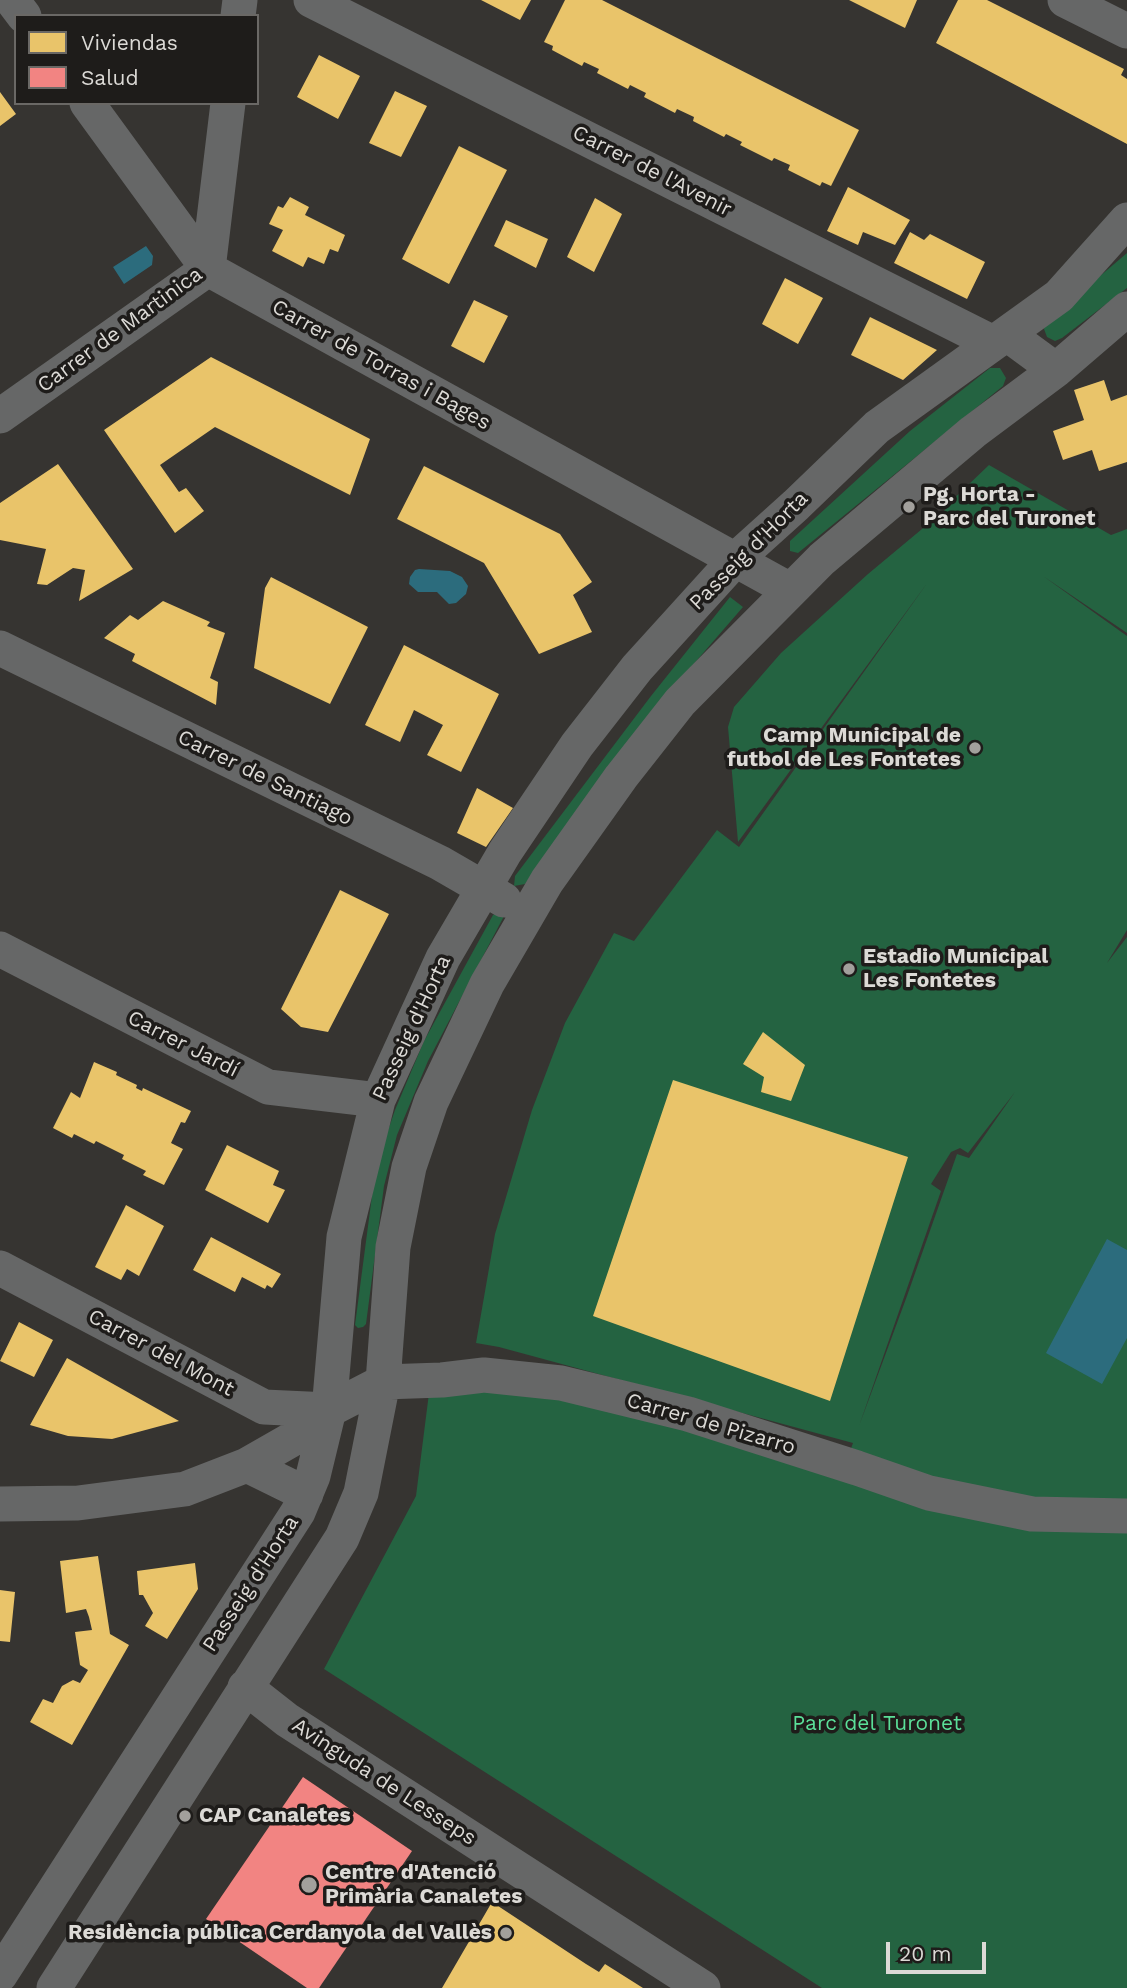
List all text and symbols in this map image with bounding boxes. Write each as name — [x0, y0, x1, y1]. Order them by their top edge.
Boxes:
legend — [14, 14, 259, 105]
text: Viviendas — [81, 30, 178, 55]
text: Salud — [81, 65, 139, 90]
street label: Carrer de l'Avenir — [568, 120, 736, 222]
street label: Carrer de Martinica — [33, 262, 207, 398]
street label: Carrer de Torras i Bages — [267, 294, 495, 436]
place label: Pg. Horta - Parc del Turonet — [923, 482, 1095, 532]
street label: Passeig d'Horta — [684, 486, 814, 616]
marker: Pg. Horta - Parc del Turonet — [901, 499, 917, 515]
place label: Camp Municipal de futbol de Les Fontetes — [727, 723, 961, 773]
street label: Carrer de Santiago — [173, 725, 357, 831]
marker: Camp Municipal de futbol de Les Fontetes — [967, 740, 983, 756]
place label: Estadio Municipal Les Fontetes — [863, 944, 1048, 994]
street label: Passeig d'Horta — [367, 951, 457, 1105]
marker: Estadio Municipal Les Fontetes — [841, 961, 857, 977]
street label: Carrer Jardí — [123, 1005, 243, 1083]
street label: Carrer del Mont — [84, 1304, 238, 1402]
street label: Carrer de Pizarro — [624, 1388, 798, 1460]
street label: Passeig d'Horta — [198, 1511, 304, 1657]
park label: Parc del Turonet — [792, 1711, 962, 1737]
street label: Avinguda de Lesseps — [287, 1713, 481, 1851]
place label: CAP Canaletes — [199, 1803, 351, 1829]
marker: CAP Canaletes — [177, 1808, 193, 1824]
place label: Centre d'Atenció Primària Canaletes — [325, 1860, 522, 1910]
marker: Centre d'Atenció Primària Canaletes — [299, 1875, 319, 1895]
place label: Residència pública Cerdanyola del Vallès — [68, 1920, 492, 1946]
marker: Residència pública Cerdanyola del Vallès — [498, 1925, 514, 1941]
scale bar — [889, 1928, 989, 1972]
text: 20 m — [899, 1941, 951, 1966]

